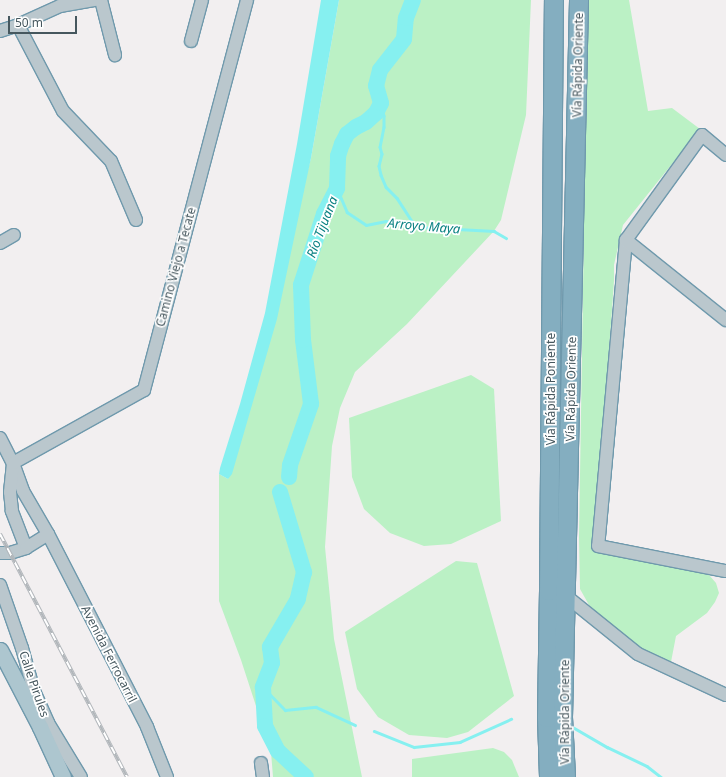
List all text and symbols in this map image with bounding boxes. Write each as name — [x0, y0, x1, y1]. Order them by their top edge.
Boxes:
scale bar — [10, 8, 79, 34]
street label: Vía Rápida Oriente — [570, 13, 586, 117]
text: 50 m — [15, 14, 43, 31]
water label: Río Tijuana — [303, 194, 341, 260]
street label: Camino Viejo a Tecate — [153, 206, 199, 328]
water label: Arroyo Maya — [387, 215, 461, 237]
street label: Vía Rápida Poniente — [544, 333, 558, 445]
street label: Vía Rápida Oriente — [563, 337, 579, 441]
street label: Avenida Ferrocarril — [78, 603, 140, 705]
street label: Calle Pirules — [16, 649, 52, 719]
street label: Vía Rápida Oriente — [558, 660, 572, 764]

